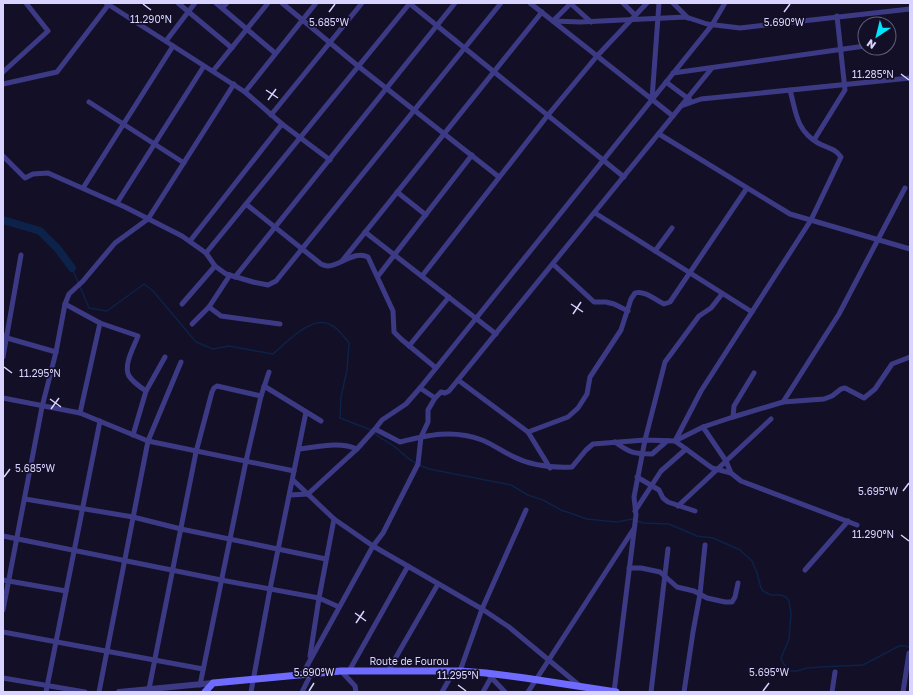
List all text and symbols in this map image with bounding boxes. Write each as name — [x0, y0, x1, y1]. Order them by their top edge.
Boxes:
text: 11.290°N — [130, 13, 172, 25]
text: 5.685°W — [309, 16, 350, 28]
text: 5.690°W — [764, 16, 805, 28]
north arrow — [857, 16, 897, 56]
text: N — [864, 37, 878, 52]
text: 11.285°N — [852, 68, 894, 80]
text: 11.295°N — [19, 367, 61, 379]
text: 5.685°W — [15, 462, 56, 474]
text: 5.695°W — [858, 485, 898, 497]
text: 11.290°N — [852, 528, 894, 540]
street label: Route de Fourou — [369, 655, 449, 667]
text: 5.690°W — [294, 666, 335, 678]
text: 5.695°W — [749, 666, 789, 678]
text: 11.295°N — [437, 669, 479, 681]

